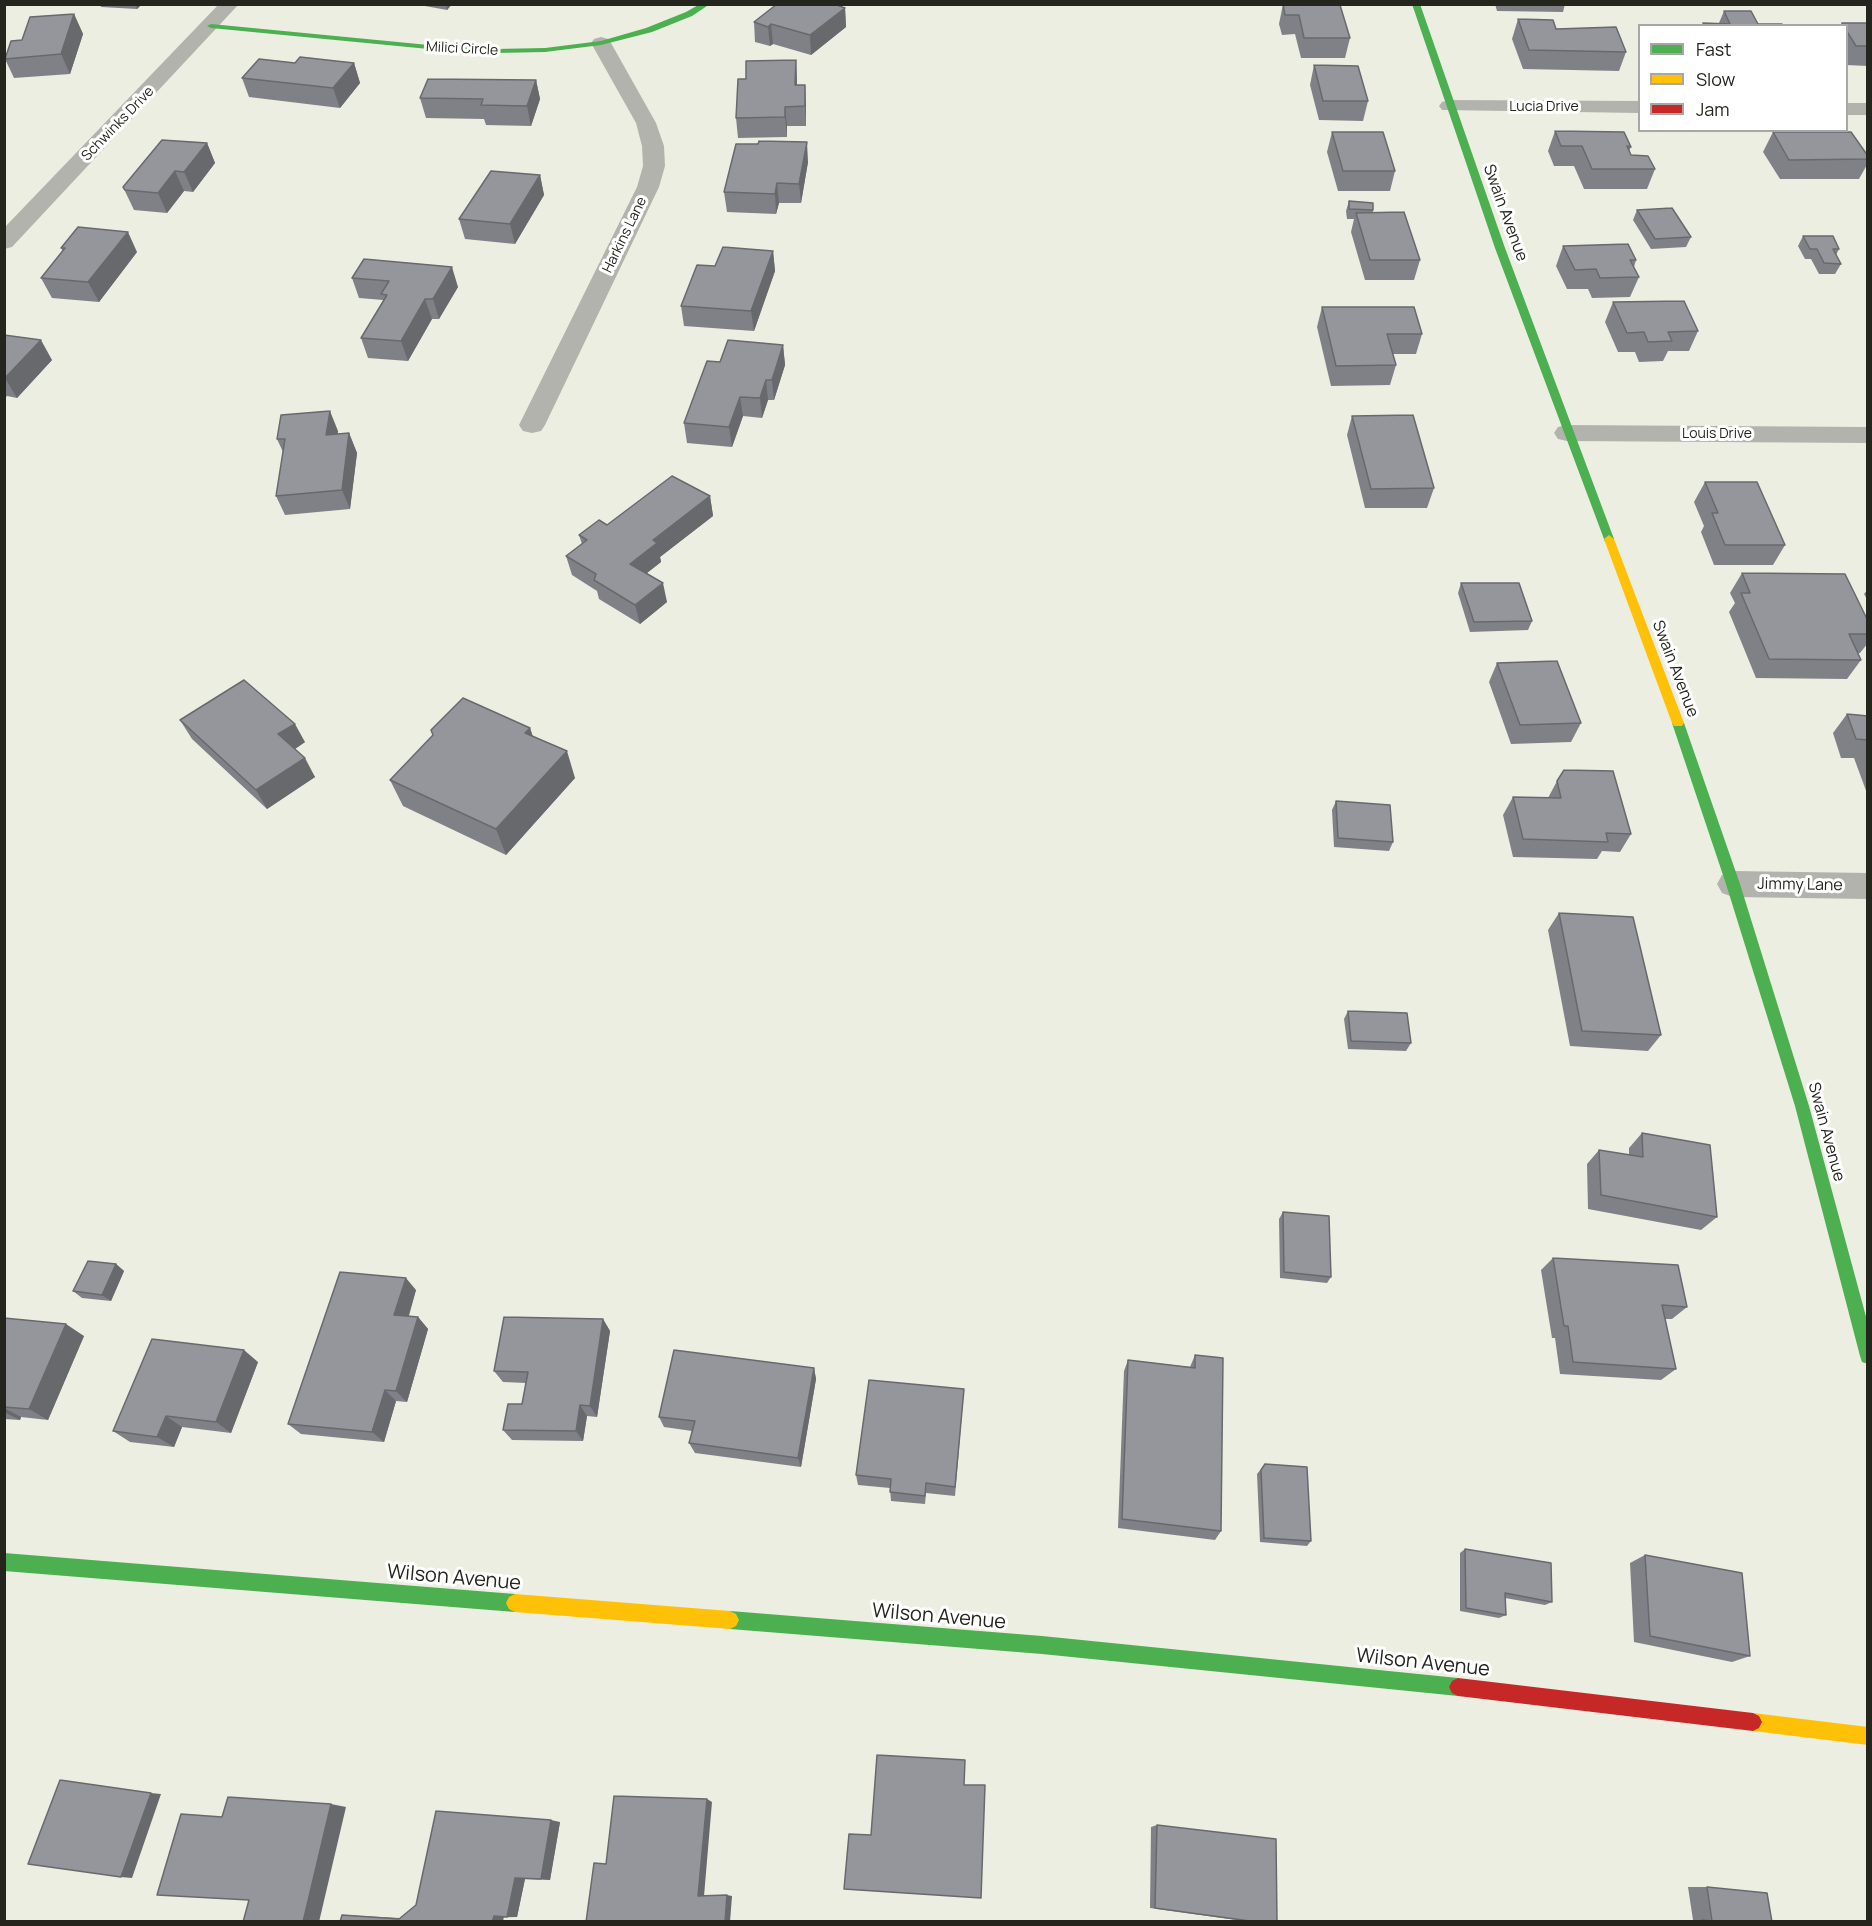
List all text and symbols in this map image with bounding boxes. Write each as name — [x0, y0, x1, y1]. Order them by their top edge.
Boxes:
legend — [1638, 24, 1848, 132]
text: Fast — [1696, 37, 1731, 61]
street label: Milici Circle — [425, 39, 499, 59]
text: Slow — [1696, 67, 1735, 91]
street label: Schwinks Drive — [78, 83, 158, 165]
text: Jam — [1696, 97, 1730, 121]
street label: Lucia Drive — [1509, 99, 1579, 115]
street label: Swain Avenue — [1479, 162, 1531, 264]
street label: Harkins Lane — [599, 194, 651, 276]
street label: Louis Drive — [1682, 426, 1752, 442]
street label: Swain Avenue — [1648, 618, 1702, 720]
street label: Jimmy Lane — [1757, 875, 1843, 895]
street label: Swain Avenue — [1804, 1080, 1848, 1184]
street label: Wilson Avenue — [386, 1560, 522, 1596]
street label: Wilson Avenue — [871, 1599, 1007, 1635]
street label: Wilson Avenue — [1355, 1644, 1491, 1682]

